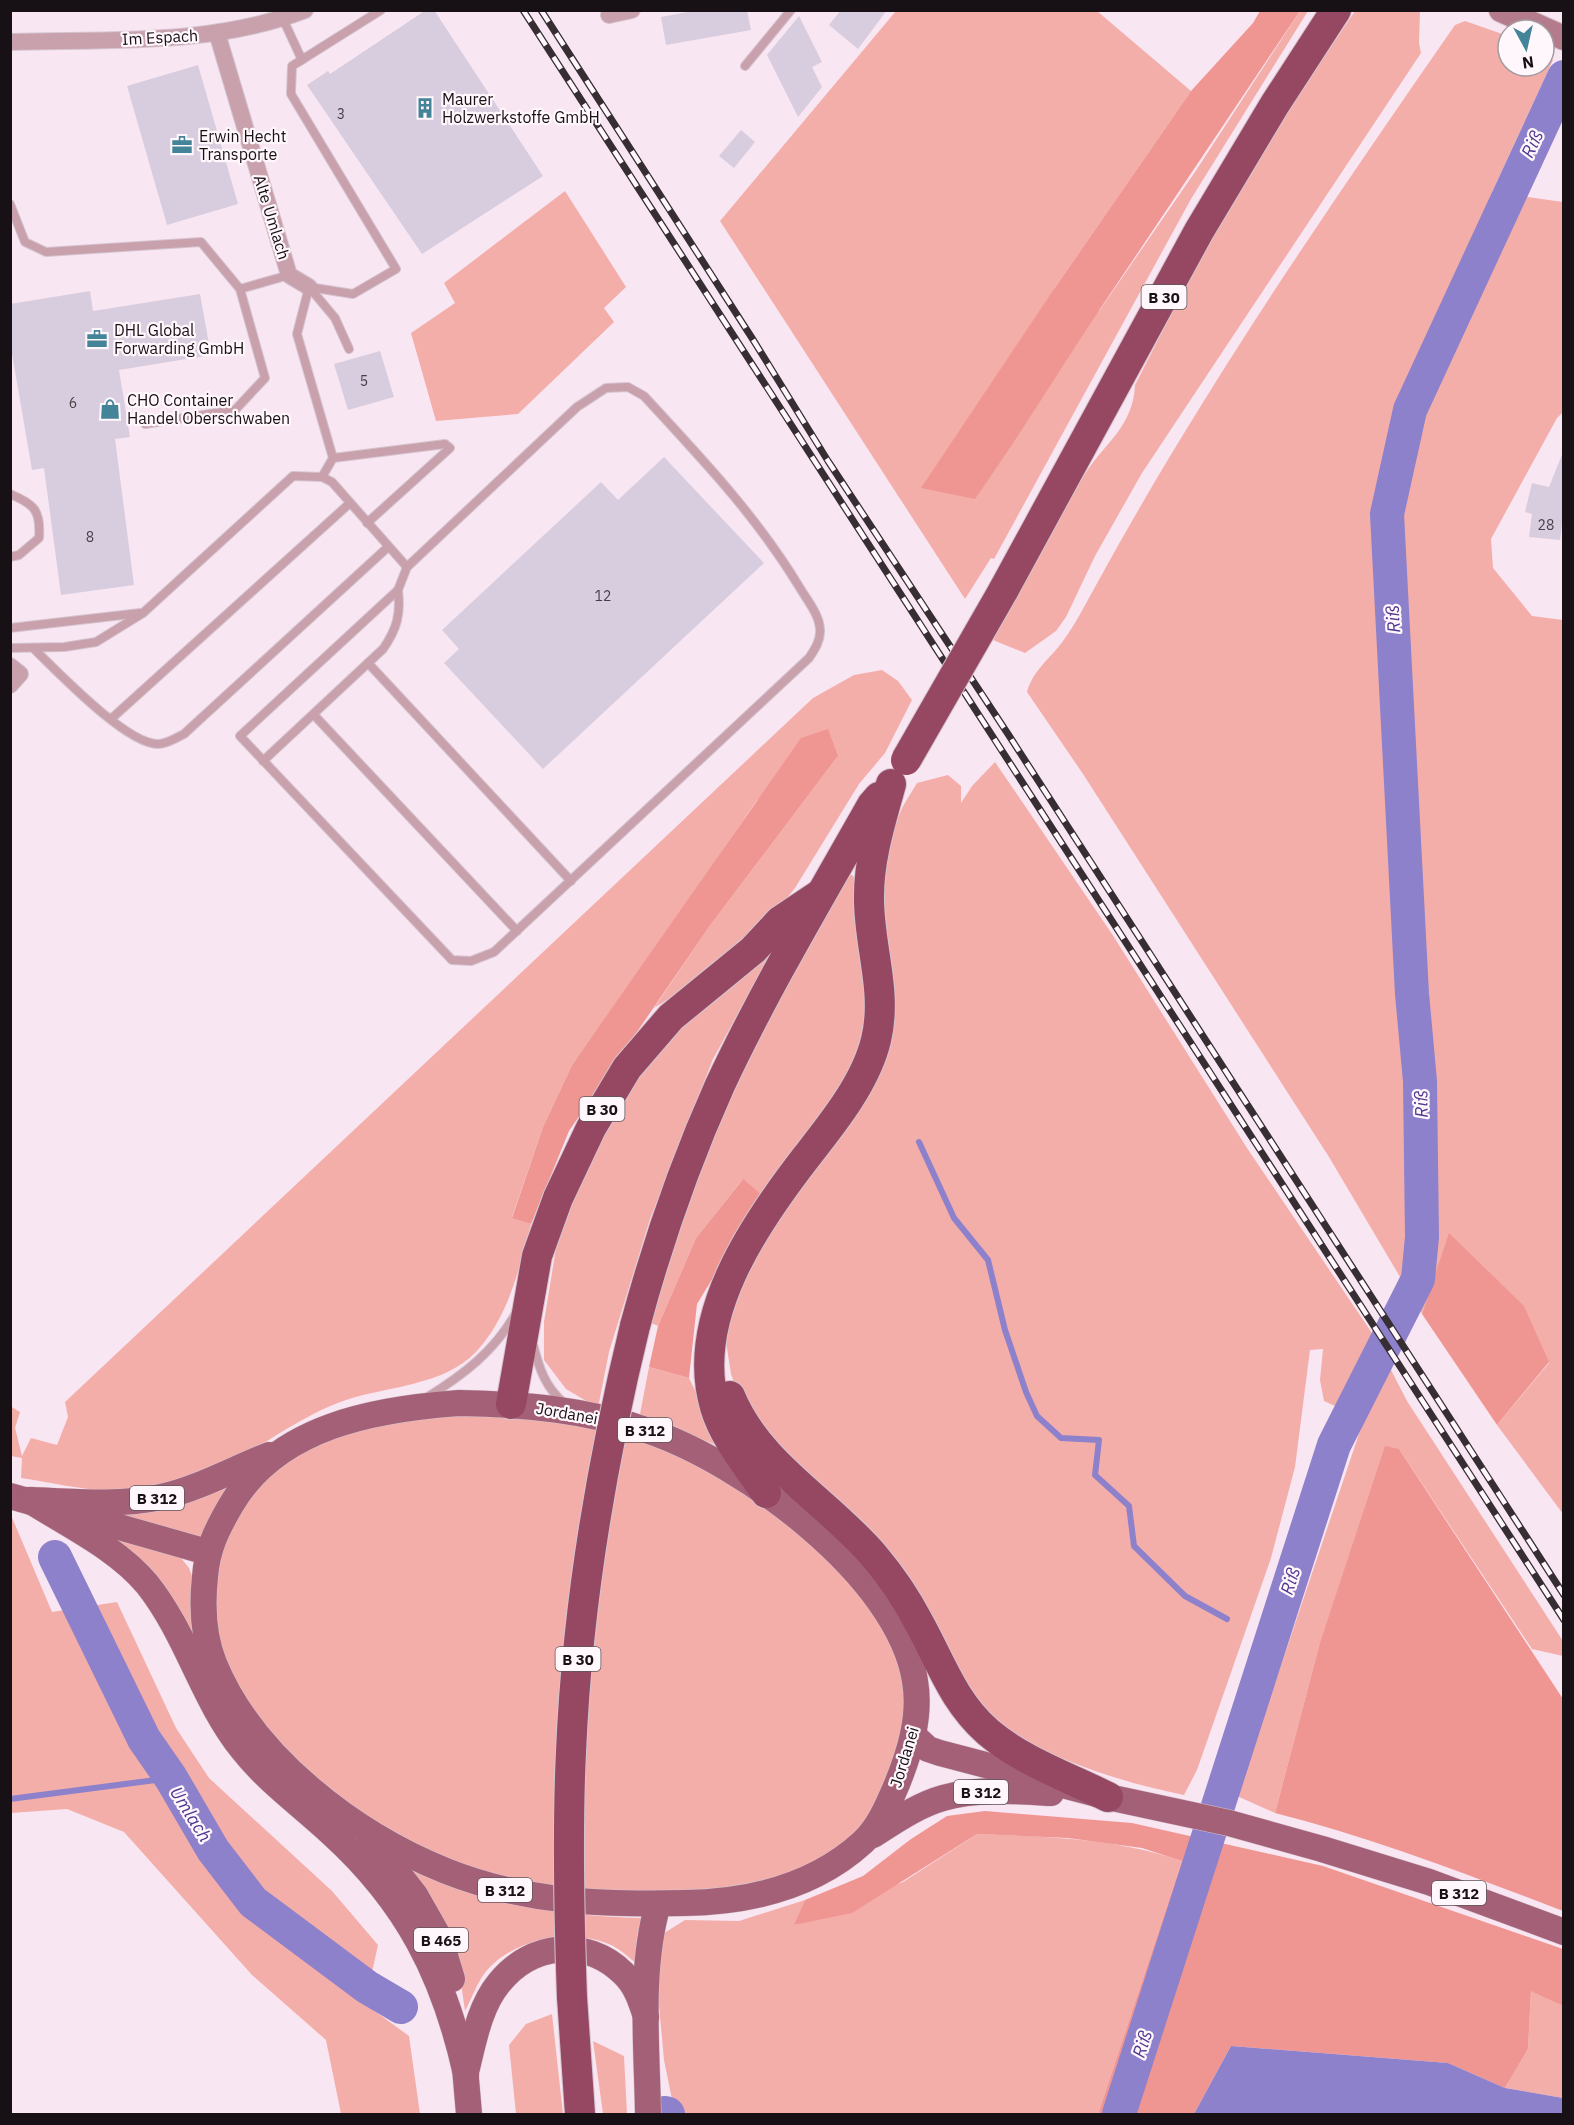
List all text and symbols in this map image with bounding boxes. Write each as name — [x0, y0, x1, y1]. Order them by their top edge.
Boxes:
north arrow — [1496, 18, 1556, 78]
street label: Im Espach — [121, 25, 199, 49]
text: N — [1521, 52, 1535, 74]
place label: Maurer Holzwerkstoffe GmbH — [442, 89, 600, 127]
building icon: Maurer Holzwerkstoffe GmbH — [413, 96, 437, 120]
house number: 3 — [337, 105, 345, 123]
place label: Erwin Hecht Transporte — [199, 126, 286, 164]
water label: Riß — [1516, 127, 1548, 161]
office icon: Erwin Hecht Transporte — [170, 133, 194, 157]
street label: Alte Umlach — [250, 172, 294, 262]
road number: B 30 — [1142, 285, 1186, 309]
place label: DHL Global Forwarding GmbH — [114, 320, 244, 358]
office icon: DHL Global Forwarding GmbH — [85, 327, 109, 351]
house number: 5 — [360, 372, 368, 390]
place label: CHO Container Handel Oberschwaben — [127, 390, 290, 428]
house number: 6 — [69, 394, 77, 412]
shop icon: CHO Container Handel Oberschwaben — [98, 397, 122, 421]
house number: 28 — [1538, 516, 1554, 534]
house number: 8 — [86, 528, 94, 546]
house number: 12 — [595, 587, 611, 605]
water label: Riß — [1381, 605, 1405, 633]
water label: Riß — [1409, 1090, 1433, 1118]
road number: B 30 — [580, 1097, 624, 1121]
street label: Jordanei — [534, 1398, 600, 1428]
road number: B 312 — [618, 1418, 672, 1442]
road number: B 312 — [130, 1486, 184, 1510]
water label: Riß — [1275, 1564, 1305, 1598]
road number: B 30 — [556, 1647, 600, 1671]
street label: Jordanei — [885, 1724, 923, 1790]
road number: B 312 — [954, 1780, 1008, 1804]
water label: Umlach — [165, 1782, 217, 1846]
road number: B 312 — [478, 1878, 532, 1902]
road number: B 312 — [1432, 1881, 1486, 1905]
road number: B 465 — [414, 1928, 468, 1952]
water label: Riß — [1127, 2027, 1157, 2061]

